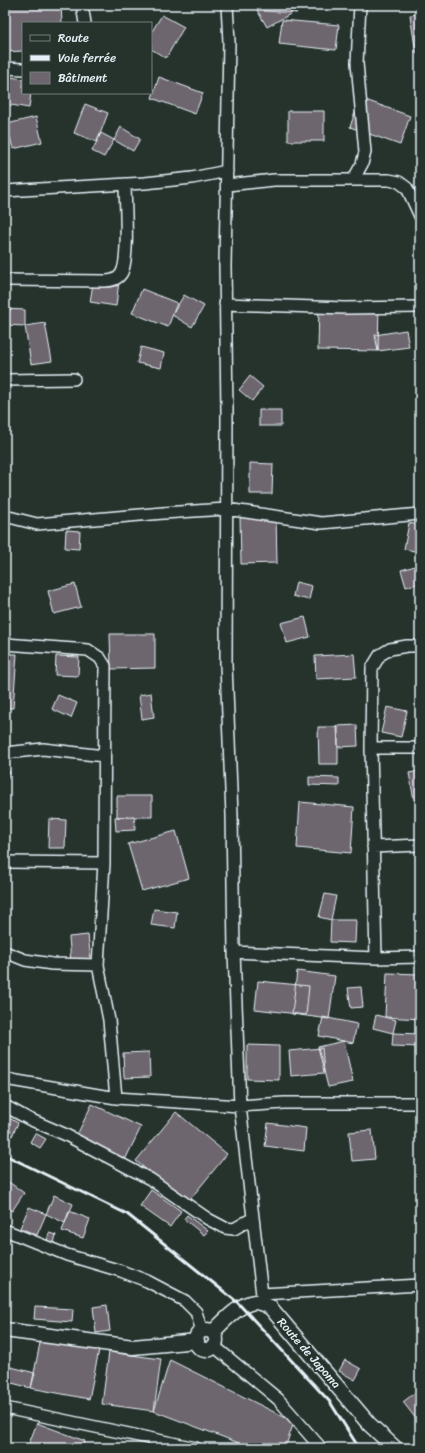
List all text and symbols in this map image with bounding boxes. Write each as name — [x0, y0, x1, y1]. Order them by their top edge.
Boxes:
legend — [22, 22, 152, 94]
text: Route — [58, 27, 89, 49]
text: Voie ferrée — [58, 47, 116, 69]
text: Bâtiment — [58, 67, 107, 89]
street label: Route de Japoma — [272, 1312, 346, 1394]

